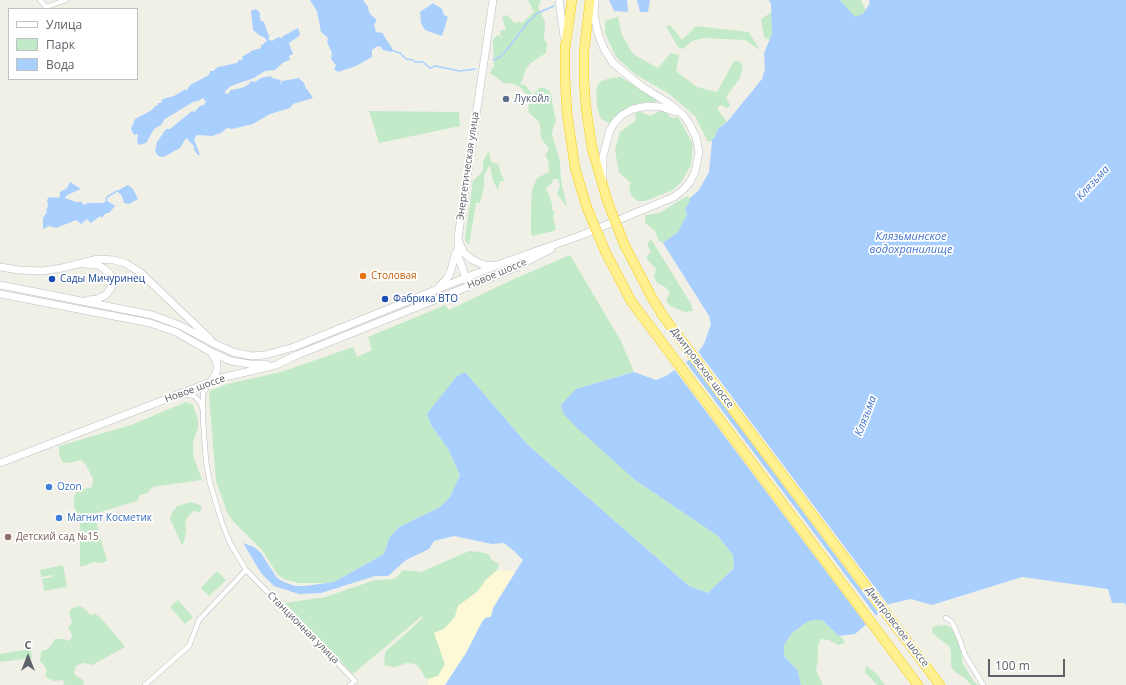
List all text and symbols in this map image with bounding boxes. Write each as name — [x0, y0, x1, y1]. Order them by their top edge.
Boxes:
legend — [8, 8, 138, 80]
text: Улица — [46, 16, 82, 33]
text: Парк — [46, 36, 75, 53]
text: Вода — [46, 56, 75, 73]
place label: Лукойл — [514, 93, 549, 105]
marker: Лукойл — [501, 94, 511, 104]
street label: Энергетическая улица — [454, 111, 482, 221]
water label: Клязьма — [1074, 163, 1112, 203]
water label: Клязьминское водохранилище — [870, 230, 952, 256]
street label: Новое шоссе — [465, 256, 529, 292]
place label: Столовая — [371, 270, 417, 282]
marker: Столовая — [358, 271, 368, 281]
place label: Сады Мичуринец — [60, 273, 145, 285]
marker: Сады Мичуринец — [47, 274, 57, 284]
place label: Фабрика ВТО — [393, 293, 458, 305]
marker: Фабрика ВТО — [380, 294, 390, 304]
street label: Дмитровское шоссе — [668, 325, 736, 411]
street label: Новое шоссе — [163, 373, 227, 405]
water label: Клязьма — [852, 394, 880, 438]
place label: Ozon — [57, 481, 82, 493]
marker: Ozon — [44, 482, 54, 492]
place label: Магнит Косметик — [67, 512, 152, 524]
marker: Магнит Косметик — [54, 513, 64, 523]
place label: Детский сад №15 — [16, 531, 99, 543]
marker: Детский сад №15 — [3, 532, 13, 542]
street label: Дмитровское шоссе — [863, 584, 931, 670]
street label: Станционная улица — [265, 590, 341, 666]
north arrow — [8, 637, 48, 677]
text: С — [24, 637, 32, 652]
scale bar — [990, 651, 1067, 677]
text: 100 m — [995, 657, 1030, 674]

